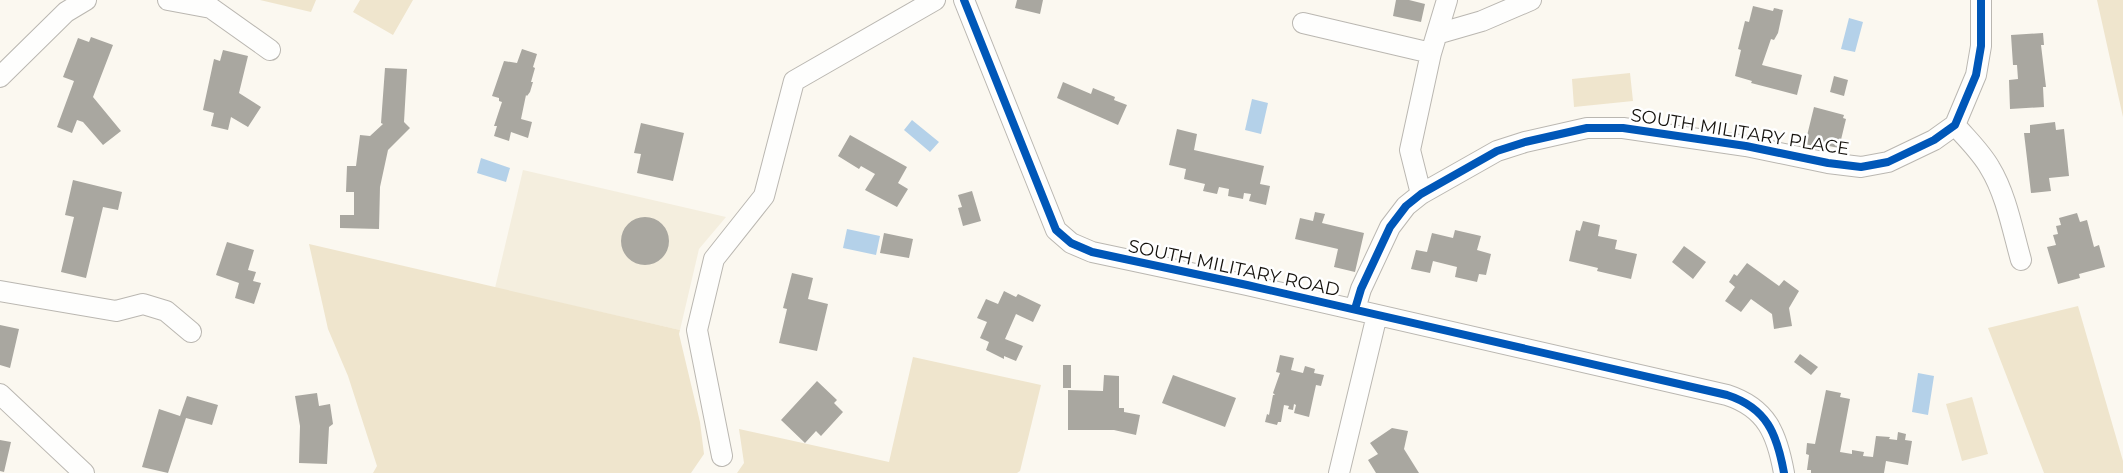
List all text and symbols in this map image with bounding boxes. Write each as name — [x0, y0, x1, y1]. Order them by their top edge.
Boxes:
street label: SOUTH MILITARY PLACE — [1629, 104, 1851, 160]
street label: SOUTH MILITARY ROAD — [1126, 235, 1342, 301]

